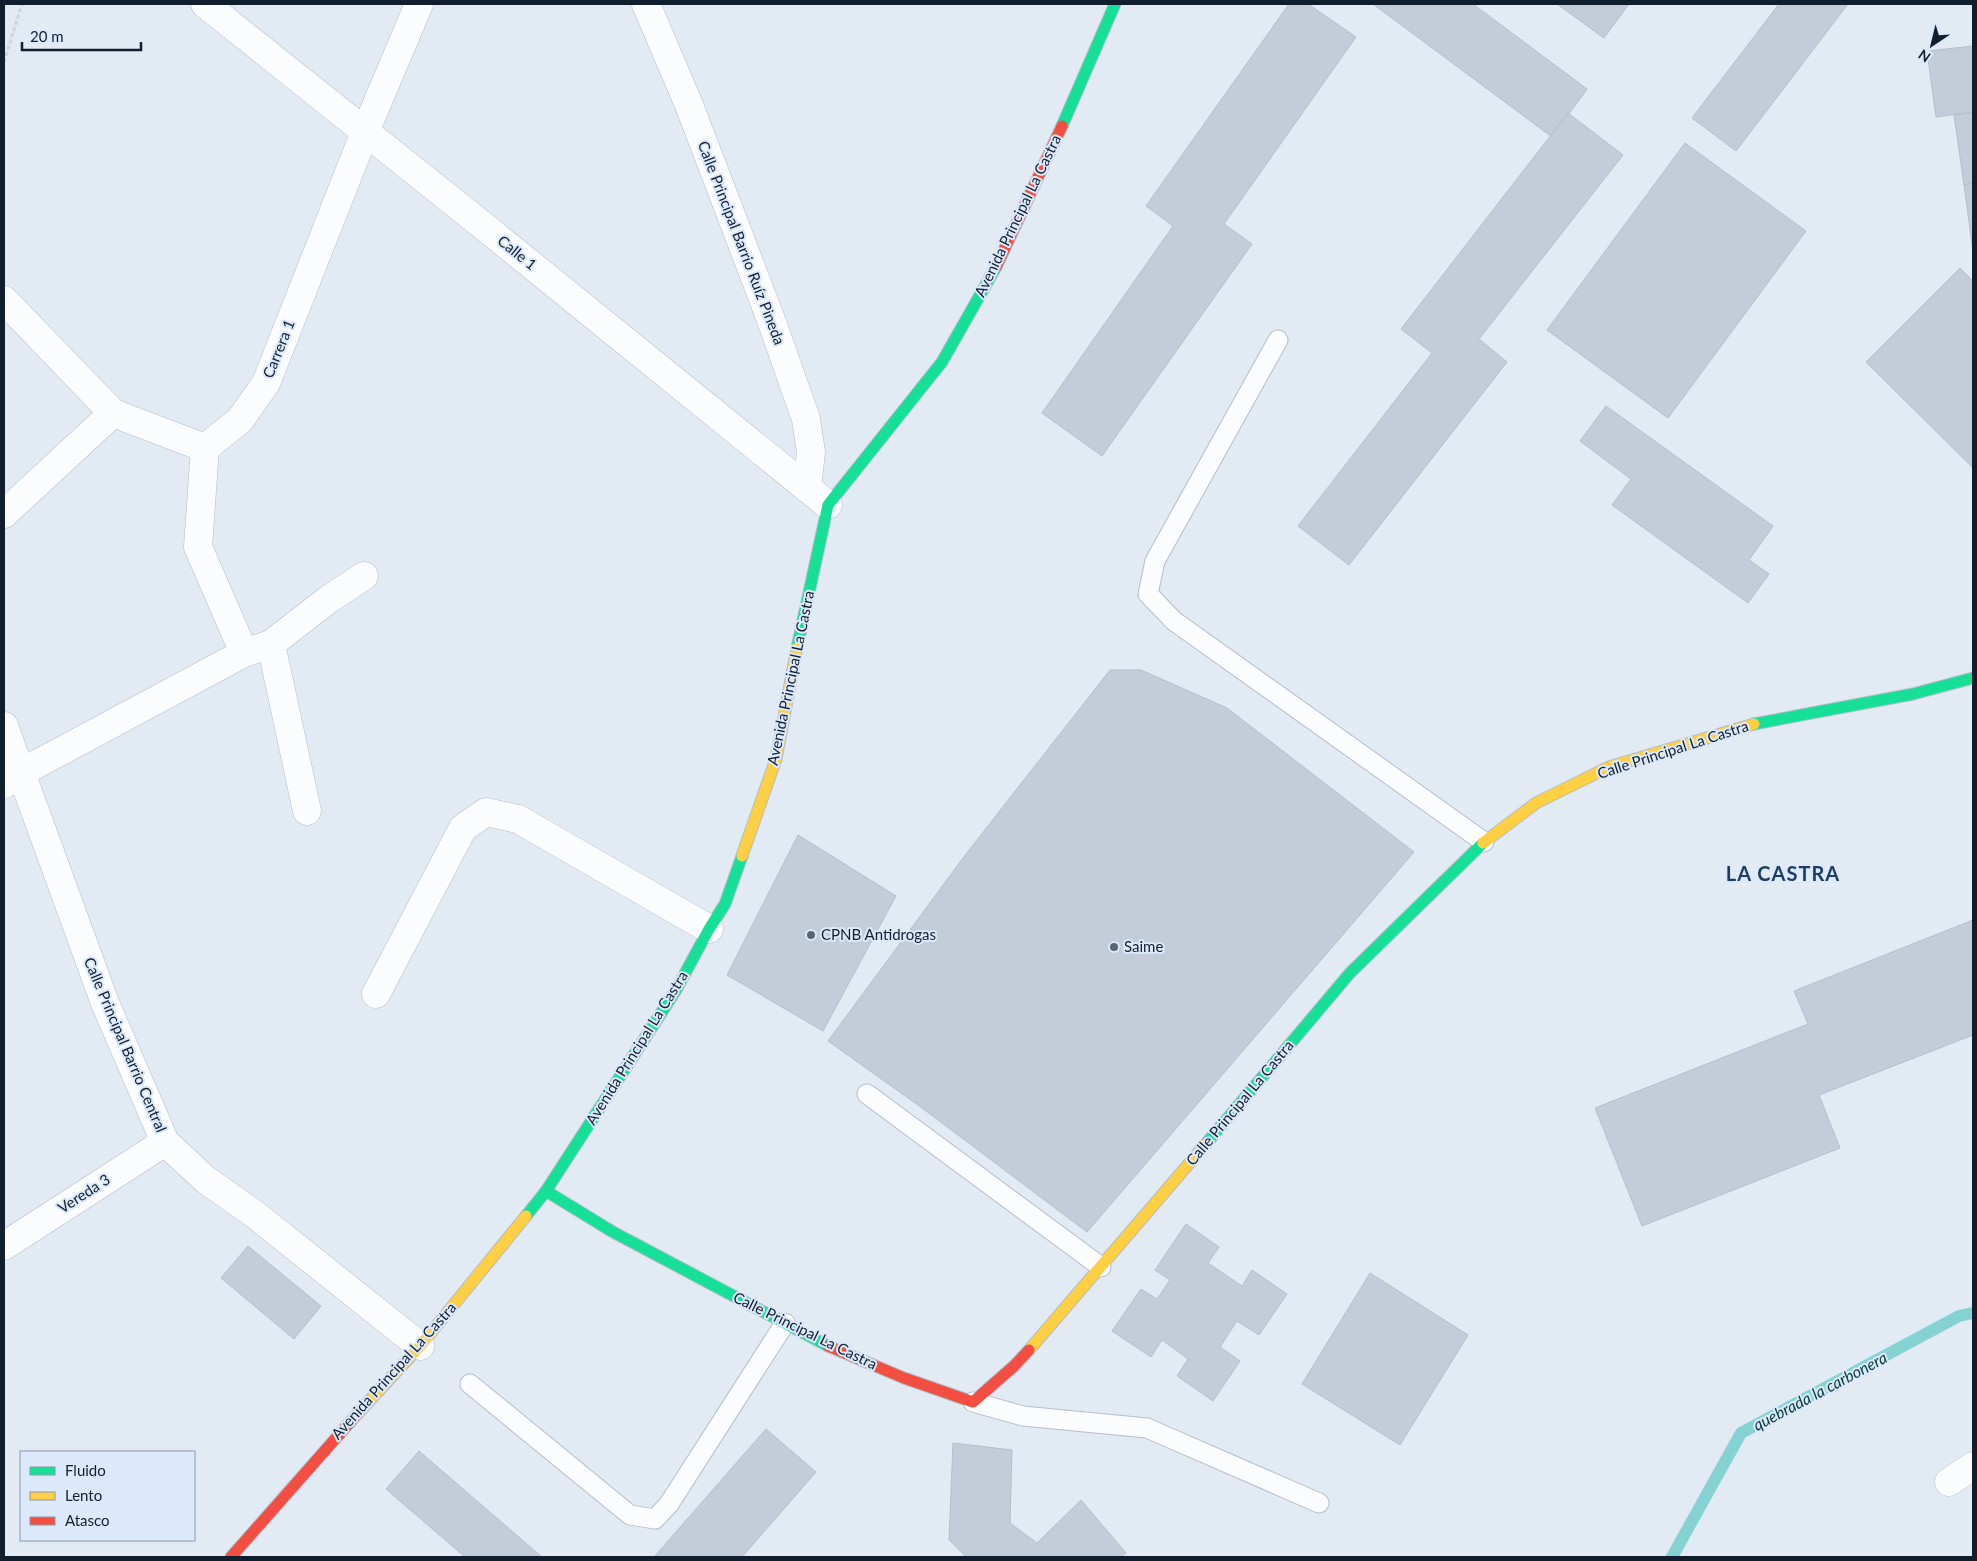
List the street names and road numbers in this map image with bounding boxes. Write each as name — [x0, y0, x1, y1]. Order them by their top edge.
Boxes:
street label: Avenida Principal La Castra — [970, 132, 1064, 300]
street label: Calle Principal Barrio Ruíz Pineda — [695, 138, 789, 347]
street label: Calle 1 — [494, 231, 541, 273]
street label: Carrera 1 — [258, 317, 298, 380]
street label: Avenida Principal La Castra — [763, 589, 817, 767]
street label: Calle Principal La Castra — [1595, 716, 1750, 782]
street label: Calle Principal Barrio Central — [81, 954, 171, 1135]
street label: Avenida Principal La Castra — [581, 967, 691, 1128]
street label: Calle Principal La Castra — [1182, 1036, 1297, 1169]
street label: Vereda 3 — [54, 1170, 113, 1217]
street label: Calle Principal La Castra — [731, 1287, 880, 1373]
street label: Avenida Principal La Castra — [327, 1298, 460, 1443]

